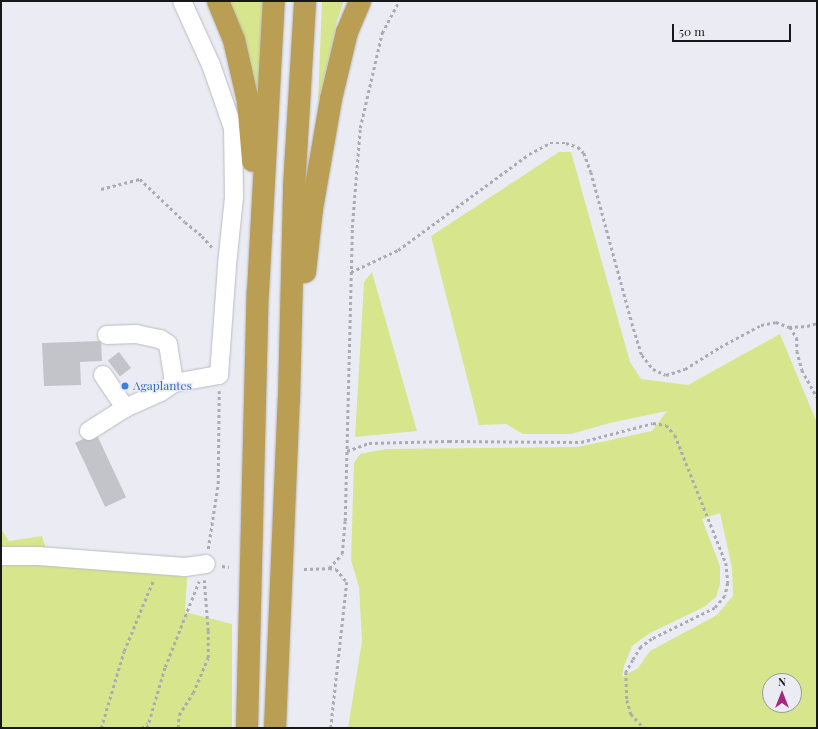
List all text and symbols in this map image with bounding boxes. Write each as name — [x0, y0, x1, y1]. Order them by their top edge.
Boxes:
scale bar — [674, 16, 793, 42]
text: 50 m — [679, 23, 705, 39]
place label: Agaplantes — [133, 379, 192, 393]
marker: Agaplantes — [120, 381, 130, 391]
north arrow — [762, 673, 802, 713]
text: N — [778, 674, 786, 689]

